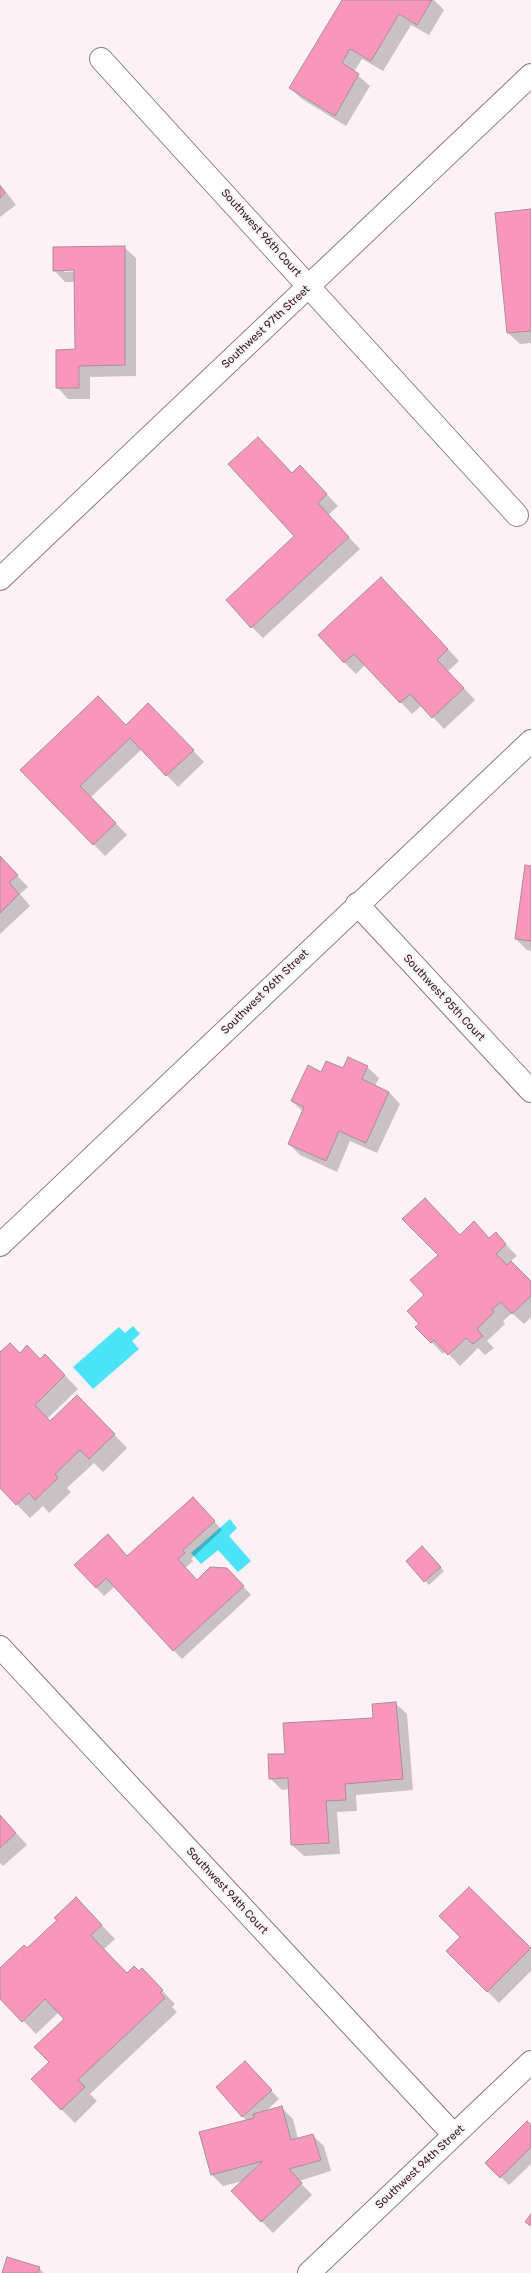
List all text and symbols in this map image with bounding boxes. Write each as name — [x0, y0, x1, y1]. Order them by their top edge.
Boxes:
street label: Southwest 96th Court — [218, 186, 304, 280]
street label: Southwest 97th Street — [219, 283, 313, 371]
street label: Southwest 96th Street — [218, 947, 312, 1037]
street label: Southwest 95th Court — [400, 952, 488, 1044]
street label: Southwest 94th Court — [183, 1845, 271, 1937]
street label: Southwest 94th Street — [373, 2122, 467, 2212]

